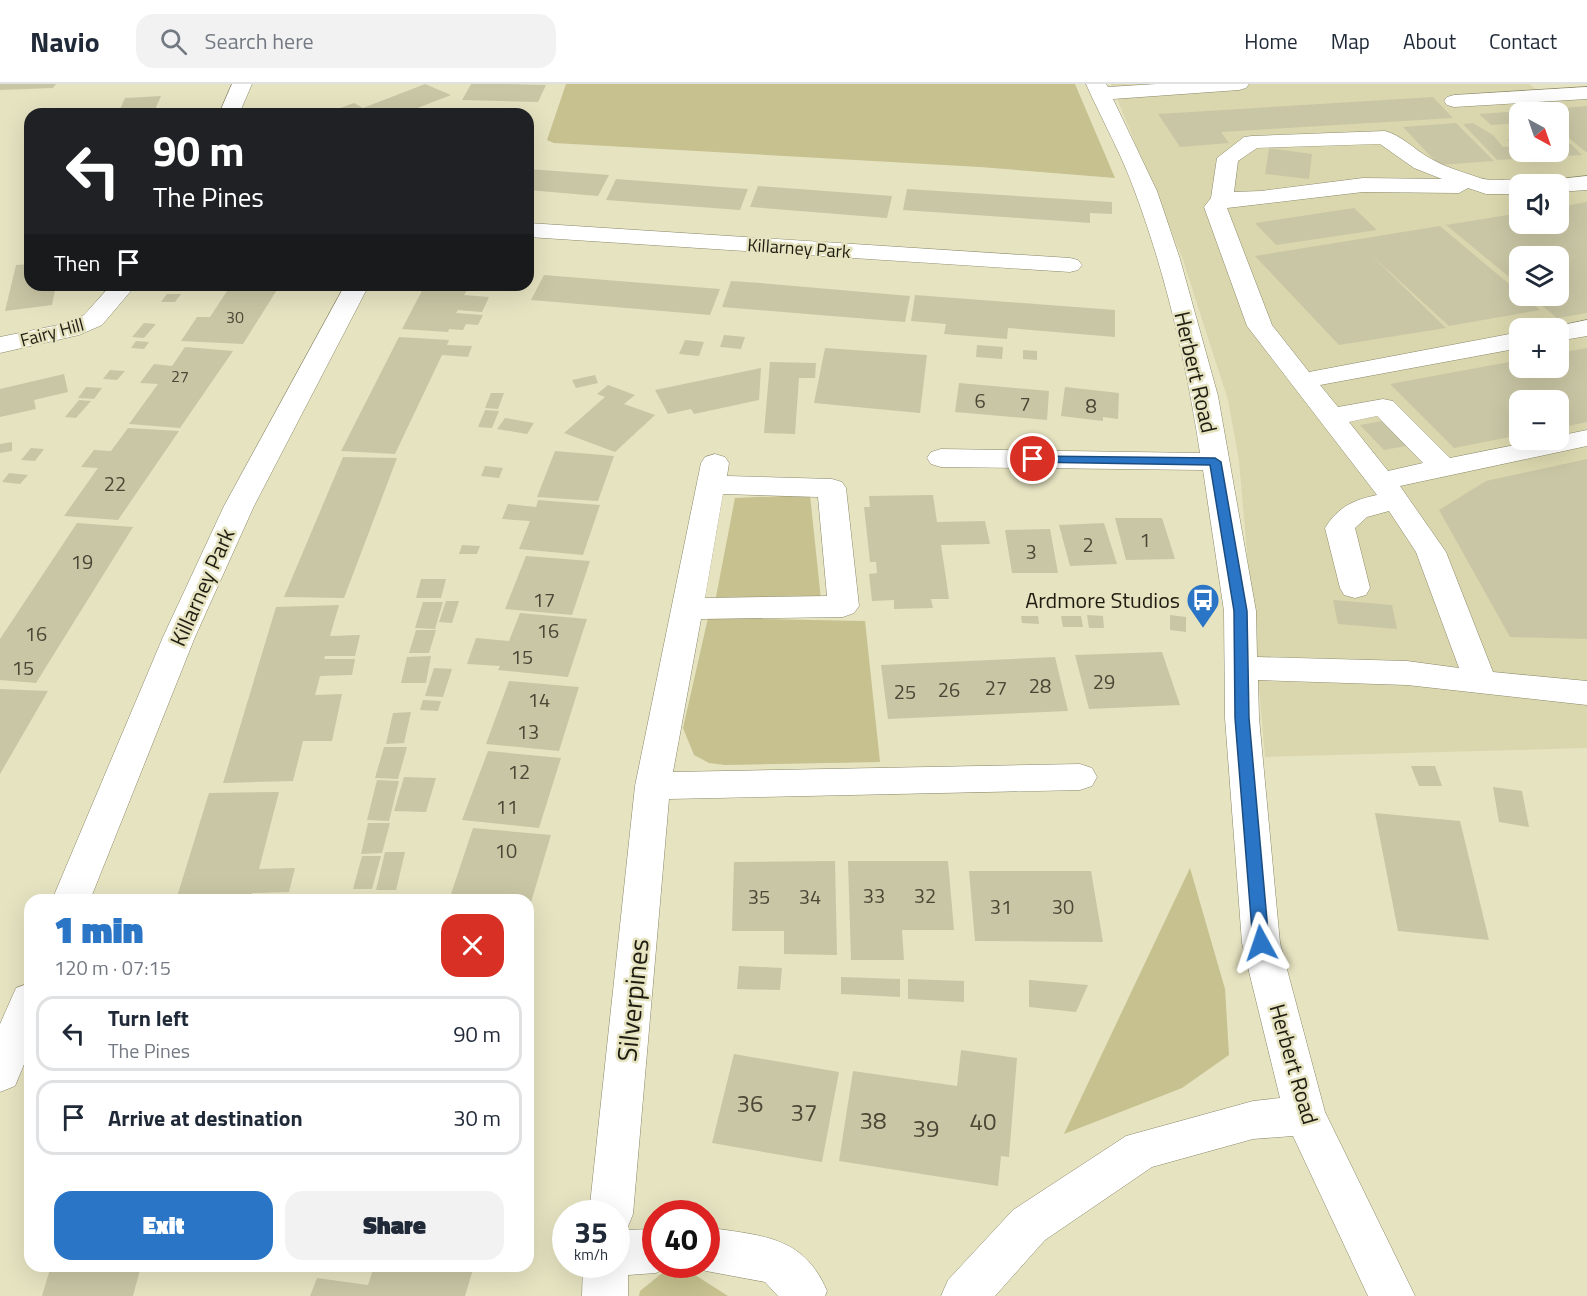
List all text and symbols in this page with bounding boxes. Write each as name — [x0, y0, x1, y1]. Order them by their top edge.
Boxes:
search box — [136, 14, 556, 68]
text: Navio — [30, 20, 100, 63]
text: Search here — [205, 24, 314, 58]
icon: search — [157, 25, 190, 58]
text: Home — [1244, 25, 1298, 57]
text: Map — [1331, 25, 1370, 57]
text: About — [1403, 25, 1456, 57]
text: Contact — [1489, 25, 1557, 57]
north arrow — [1509, 102, 1569, 162]
map controls — [1509, 102, 1569, 450]
text: 90 m — [153, 118, 245, 182]
icon: left — [54, 132, 132, 210]
button: sound — [1509, 174, 1569, 234]
text: The Pines — [153, 176, 264, 217]
street label: Killarney Park — [746, 231, 852, 265]
text: Then — [54, 246, 100, 280]
icon: arrive — [112, 246, 145, 279]
button: layers — [1509, 246, 1569, 306]
house number: 30 — [226, 305, 244, 329]
street label: Herbert Road — [1165, 308, 1227, 436]
street label: Fairy Hill — [17, 311, 87, 353]
button: + — [1509, 318, 1569, 378]
house number: 27 — [171, 364, 189, 388]
house number: 6 — [974, 385, 986, 416]
house number: 7 — [1019, 388, 1031, 419]
house number: 8 — [1085, 390, 1097, 421]
button: − — [1509, 390, 1569, 450]
pin — [1007, 433, 1058, 484]
icon: arrive — [1016, 442, 1049, 475]
house number: 22 — [104, 468, 126, 499]
street label: Killarney Park — [161, 522, 243, 652]
house number: 1 — [1139, 524, 1151, 555]
house number: 2 — [1082, 529, 1094, 560]
house number: 3 — [1025, 536, 1037, 567]
house number: 19 — [71, 546, 93, 577]
bus stop icon: Ardmore Studios — [1185, 582, 1221, 629]
place label: Ardmore Studios — [1025, 583, 1180, 617]
house number: 17 — [533, 584, 555, 615]
house number: 16 — [537, 615, 559, 646]
house number: 16 — [25, 618, 47, 649]
house number: 15 — [511, 641, 533, 672]
house number: 15 — [12, 652, 34, 683]
house number: 29 — [1093, 666, 1115, 697]
house number: 28 — [1029, 670, 1051, 701]
house number: 27 — [985, 672, 1007, 703]
house number: 26 — [938, 674, 960, 705]
house number: 25 — [894, 676, 916, 707]
house number: 14 — [528, 684, 550, 715]
house number: 13 — [517, 716, 539, 747]
house number: 12 — [508, 756, 530, 787]
house number: 11 — [496, 791, 518, 822]
house number: 10 — [495, 835, 517, 866]
house number: 33 — [863, 880, 885, 911]
house number: 32 — [914, 880, 936, 911]
house number: 35 — [748, 881, 770, 912]
house number: 34 — [799, 881, 821, 912]
house number: 31 — [990, 891, 1012, 922]
house number: 30 — [1052, 891, 1074, 922]
text: 1 min — [54, 902, 143, 957]
position arrow — [1229, 911, 1293, 975]
button: close — [441, 914, 504, 977]
street label: Silverpines — [605, 937, 659, 1063]
text: 120 m · 07:15 — [54, 952, 171, 983]
street label: Herbert Road — [1261, 1000, 1327, 1128]
text: Turn left — [108, 1001, 189, 1035]
icon: left — [57, 1017, 90, 1050]
text: 90 m — [453, 1017, 501, 1051]
text: The Pines — [108, 1035, 190, 1066]
house number: 36 — [737, 1085, 763, 1121]
house number: 37 — [791, 1094, 817, 1130]
icon: arrive — [57, 1101, 90, 1134]
text: Arrive at destination — [108, 1101, 303, 1135]
text: 30 m — [453, 1101, 501, 1135]
house number: 38 — [860, 1102, 886, 1138]
house number: 40 — [970, 1103, 996, 1139]
house number: 39 — [913, 1110, 939, 1146]
button: Exit — [54, 1191, 273, 1260]
button: Share — [285, 1191, 504, 1260]
speed limit sign: 40 — [642, 1200, 720, 1278]
text: 35 — [574, 1209, 608, 1255]
text: km/h — [574, 1243, 608, 1266]

